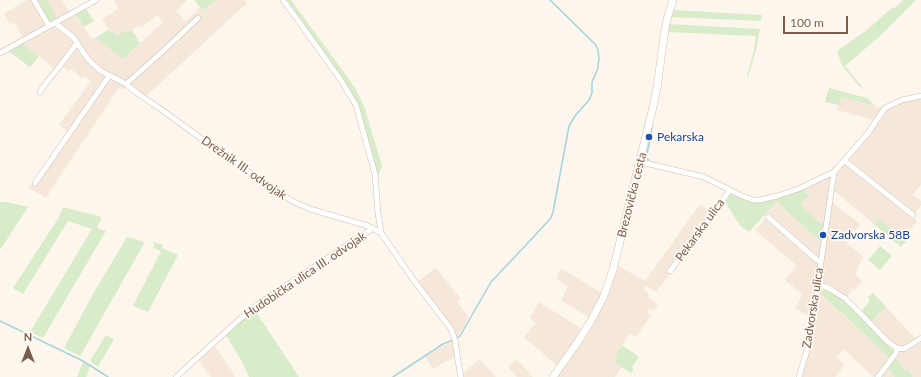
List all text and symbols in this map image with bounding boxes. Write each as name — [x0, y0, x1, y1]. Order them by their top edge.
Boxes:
scale bar — [785, 8, 850, 34]
text: 100 m — [790, 15, 824, 30]
place label: Pekarska — [657, 130, 704, 144]
marker: Pekarska — [644, 132, 654, 142]
street label: Drežnik III. odvojak — [199, 133, 289, 203]
street label: Brezovička cesta — [614, 151, 650, 239]
street label: Pekarska ulica — [672, 196, 728, 264]
place label: Zadvorska 58B — [831, 228, 910, 242]
street label: Hudobička ulica III. odvojak — [241, 229, 369, 321]
marker: Zadvorska 58B — [818, 230, 828, 240]
street label: Zadvorska ulica — [800, 267, 826, 349]
north arrow — [8, 329, 48, 369]
text: N — [24, 330, 32, 343]

